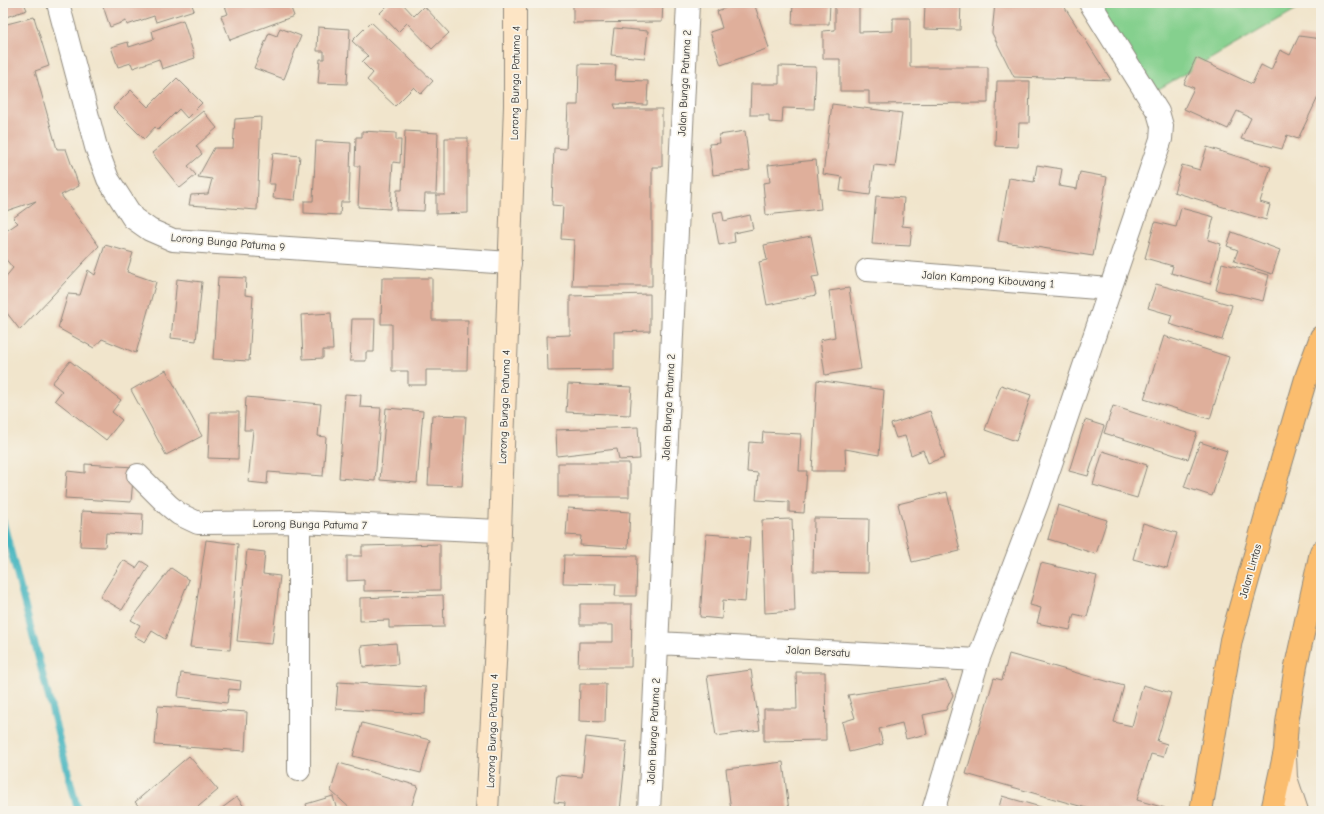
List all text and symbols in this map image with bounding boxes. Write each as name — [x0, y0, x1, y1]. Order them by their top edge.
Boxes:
street label: Lorong Bunga Patuma 4 — [508, 26, 523, 140]
street label: Jalan Bunga Patuma 2 — [675, 29, 694, 137]
street label: Lorong Bunga Patuma 9 — [170, 231, 286, 254]
street label: Jalan Kampong Kibouvang 1 — [921, 268, 1055, 291]
street label: Lorong Bunga Patuma 4 — [496, 350, 513, 464]
street label: Jalan Bunga Patuma 2 — [659, 353, 678, 461]
street label: Lorong Bunga Patuma 7 — [253, 517, 367, 532]
street label: Jalan Lintas — [1237, 542, 1265, 600]
street label: Jalan Bersatu — [786, 643, 850, 660]
street label: Lorong Bunga Patuma 4 — [484, 674, 501, 788]
street label: Jalan Bunga Patuma 2 — [644, 677, 663, 785]

